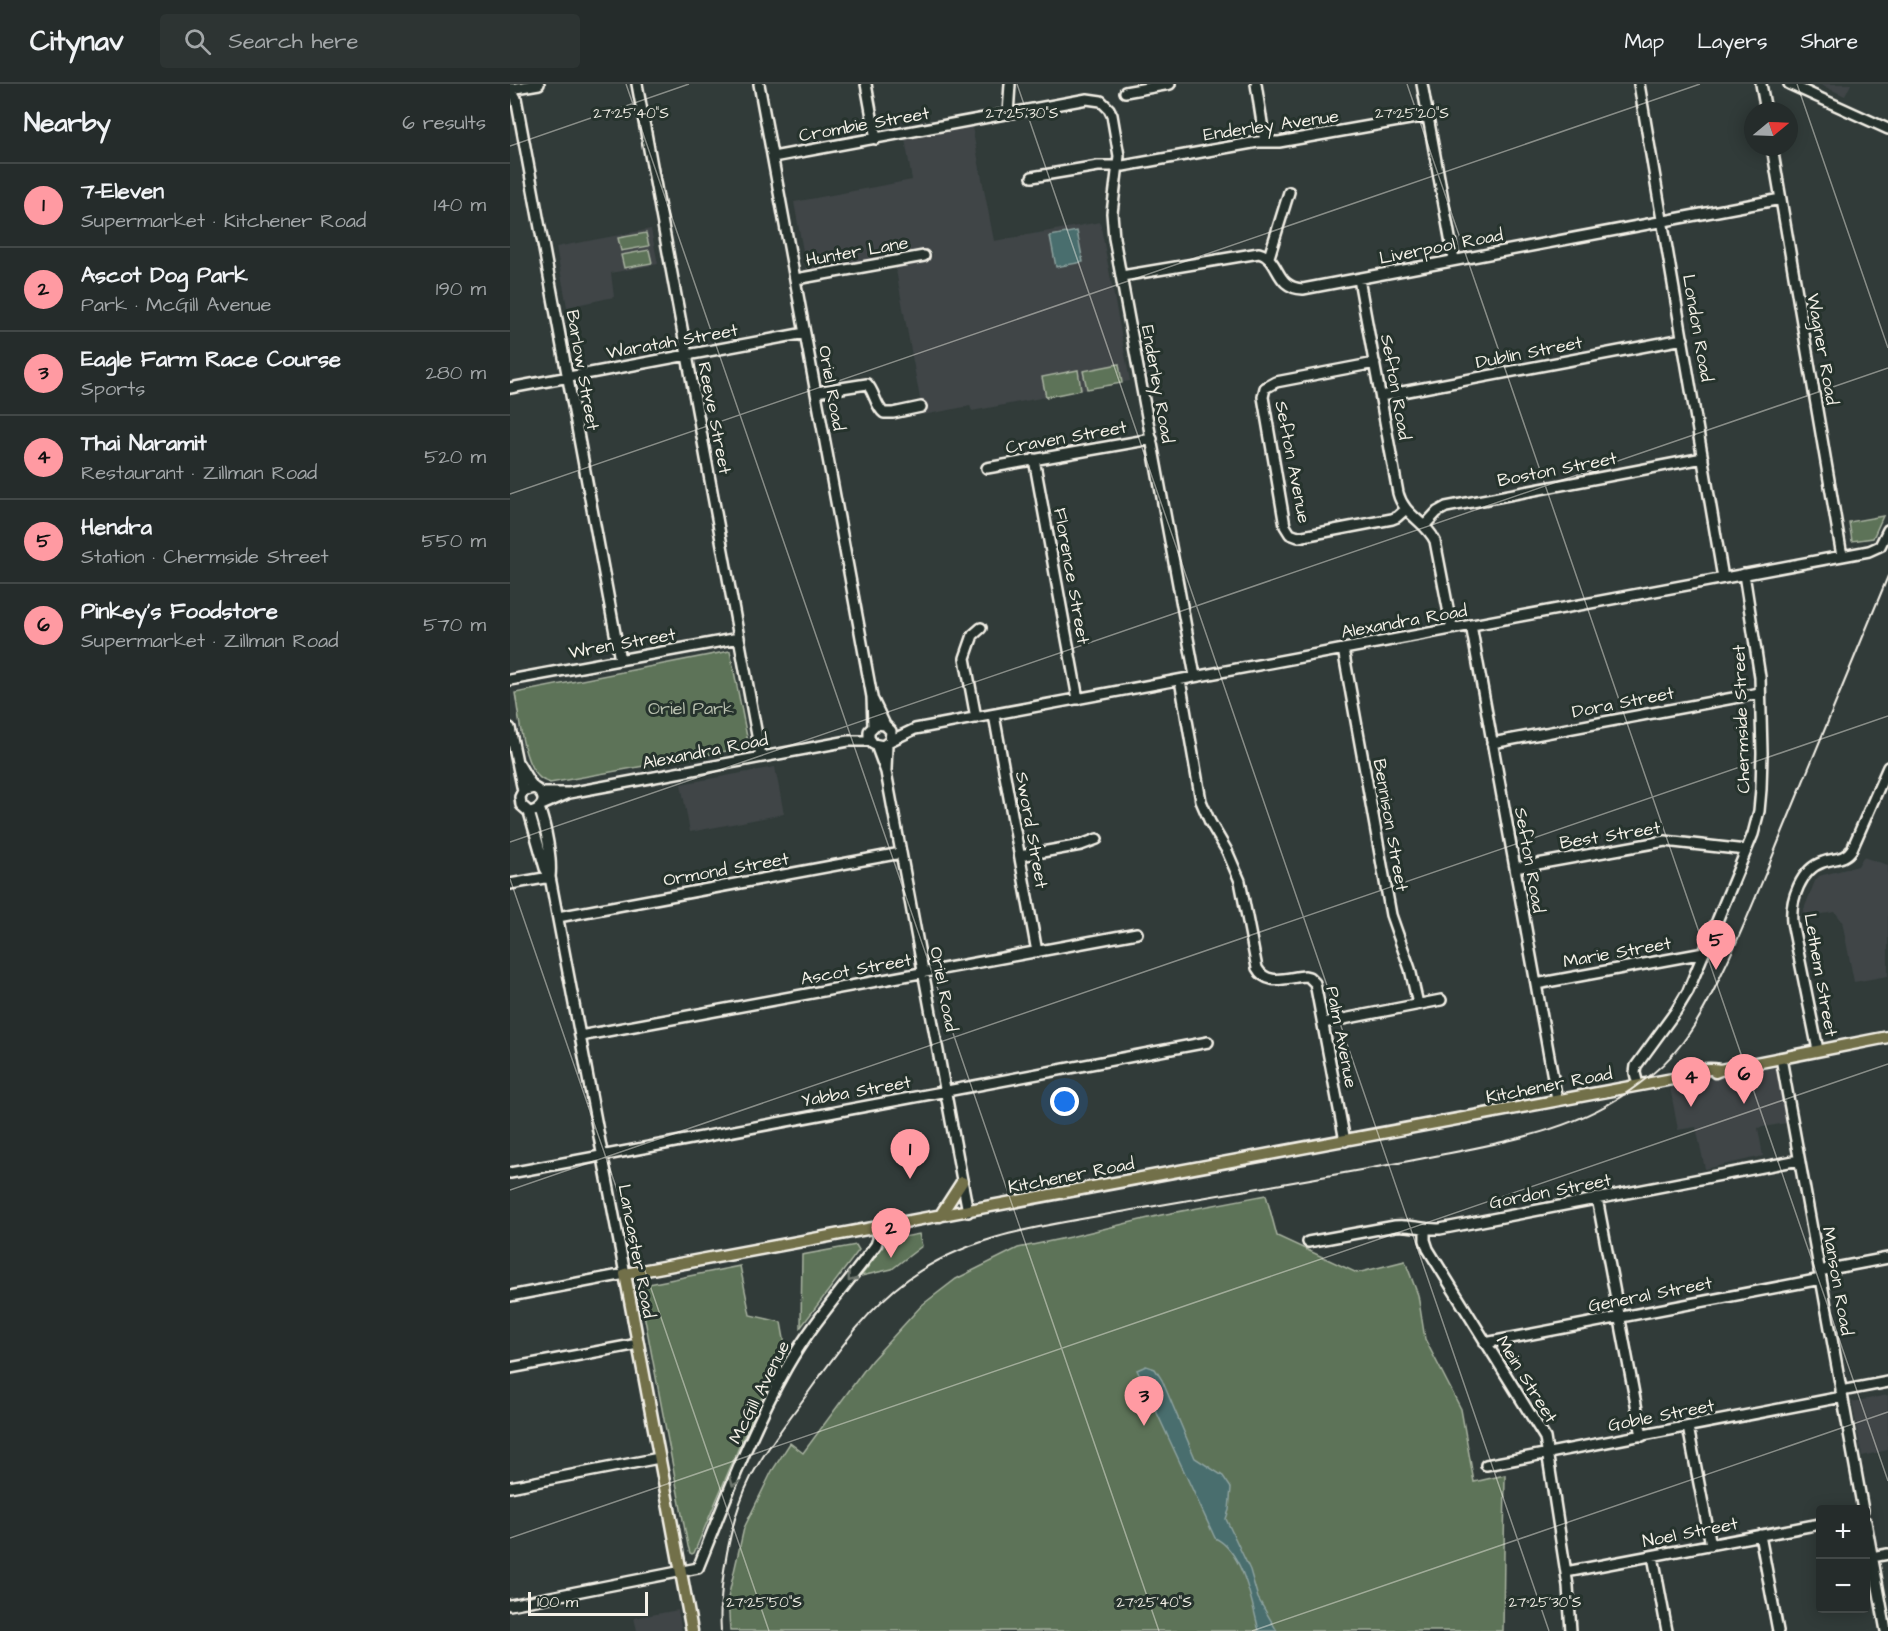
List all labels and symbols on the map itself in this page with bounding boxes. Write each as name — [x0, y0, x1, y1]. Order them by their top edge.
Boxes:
street label: Crombie Street — [797, 101, 932, 148]
north arrow — [1744, 102, 1798, 156]
text: 27°25'40"S — [593, 103, 669, 124]
text: 27°25'30"S — [985, 103, 1059, 124]
text: 27°25'20"S — [1375, 103, 1449, 124]
street label: Enderley Avenue — [1202, 104, 1341, 148]
street label: Liverpool Road — [1377, 222, 1505, 271]
street label: Hunter Lane — [804, 230, 911, 273]
street label: London Road — [1676, 272, 1719, 384]
street label: Wagner Road — [1799, 291, 1845, 407]
street label: Barlow Street — [560, 308, 606, 433]
street label: Waratah Street — [604, 317, 741, 365]
street label: Enderley Road — [1134, 323, 1180, 445]
street label: Dublin Street — [1474, 330, 1585, 375]
street label: Sefton Road — [1374, 332, 1417, 442]
street label: Oriel Road — [812, 344, 851, 433]
street label: Reeve Street — [691, 360, 738, 477]
street label: Sefton Avenue — [1268, 399, 1317, 526]
street label: Craven Street — [1004, 414, 1129, 460]
street label: Boston Street — [1495, 446, 1620, 493]
street label: Florence Street — [1047, 506, 1096, 647]
street label: Alexandra Road — [1339, 598, 1469, 645]
street label: Wren Street — [567, 622, 678, 665]
street label: Chermside Street — [1726, 643, 1757, 794]
street label: Dora Street — [1570, 680, 1677, 725]
park label: Oriel Park — [648, 696, 734, 721]
street label: Alexandra Road — [640, 727, 770, 776]
street label: Bennison Street — [1367, 757, 1415, 894]
street label: Sword Street — [1009, 770, 1054, 891]
street label: Sefton Road — [1508, 805, 1551, 915]
street label: Best Street — [1558, 815, 1663, 856]
street label: Ormond Street — [661, 846, 792, 893]
street label: Lethem Street — [1797, 911, 1844, 1039]
pin: 5 — [1696, 920, 1736, 970]
street label: Marie Street — [1561, 931, 1674, 974]
street label: Oriel Road — [923, 945, 964, 1034]
street label: Ascot Street — [799, 947, 914, 992]
street label: Palm Avenue — [1319, 984, 1364, 1090]
pin: 6 — [1724, 1054, 1764, 1104]
pin: 4 — [1672, 1058, 1710, 1107]
street label: Kitchener Road — [1484, 1061, 1614, 1110]
street label: Yabba Street — [799, 1069, 914, 1113]
your location — [1050, 1087, 1079, 1116]
pin: 1 — [890, 1130, 930, 1179]
street label: Kitchener Road — [1006, 1151, 1136, 1200]
street label: Gordon Street — [1487, 1167, 1614, 1216]
street label: Lancaster Road — [611, 1182, 662, 1320]
pin: 2 — [872, 1208, 910, 1258]
street label: Manson Road — [1816, 1225, 1859, 1337]
street label: General Street — [1586, 1270, 1715, 1319]
one-way arrow — [848, 1271, 859, 1282]
street label: Mein Street — [1490, 1331, 1564, 1429]
street label: McGill Avenue — [723, 1336, 796, 1448]
pin: 3 — [1124, 1376, 1164, 1426]
street label: Goble Street — [1606, 1393, 1717, 1438]
one-way arrow — [729, 1476, 741, 1487]
street label: Noel Street — [1640, 1511, 1741, 1554]
scale bar — [528, 1589, 648, 1616]
text: 27°25'50"S — [726, 1592, 802, 1613]
text: 27°25'40"S — [1116, 1592, 1192, 1613]
text: 27°25'30"S — [1508, 1592, 1582, 1613]

